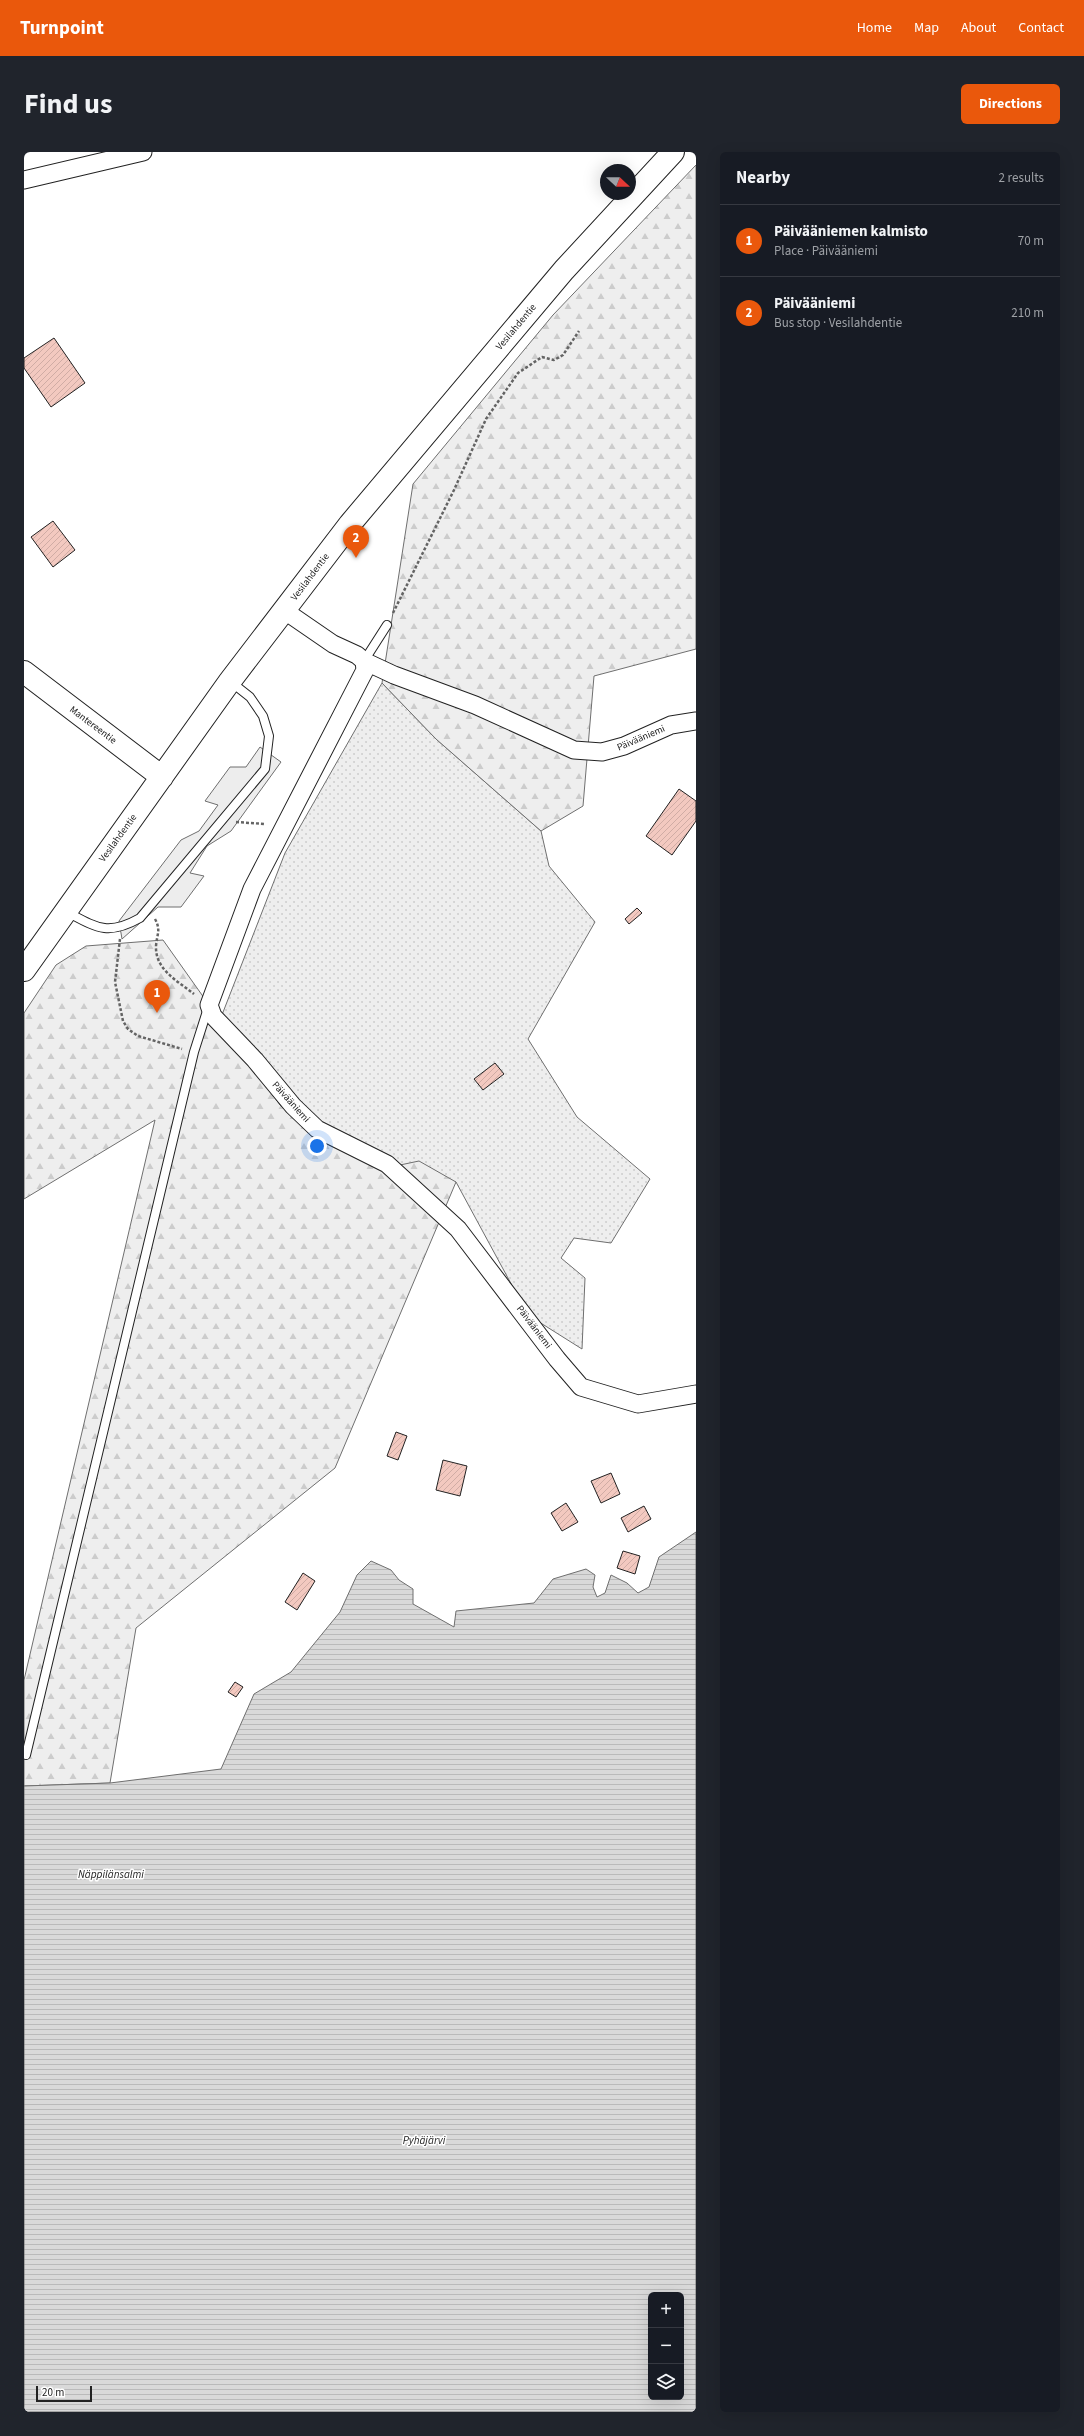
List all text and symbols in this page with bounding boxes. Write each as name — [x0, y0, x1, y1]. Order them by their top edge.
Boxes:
text: Turnpoint — [20, 15, 104, 42]
text: Home — [857, 18, 892, 38]
text: Map — [914, 18, 939, 38]
text: About — [961, 18, 996, 38]
text: Contact — [1018, 18, 1064, 38]
text: Find us — [24, 84, 112, 124]
button: Directions — [961, 84, 1060, 124]
north arrow — [600, 164, 636, 200]
text: Nearby — [736, 166, 790, 190]
text: 2 results — [999, 169, 1044, 187]
text: Päivääniemen kalmisto — [774, 221, 928, 242]
text: 1 — [746, 232, 752, 250]
text: 70 m — [1018, 232, 1044, 250]
text: Place · Päivääniemi — [774, 242, 878, 260]
text: Päivääniemi — [774, 293, 855, 314]
street label: Vesilahdentie — [493, 301, 540, 353]
text: 2 — [746, 304, 752, 322]
text: 210 m — [1011, 304, 1044, 322]
text: Bus stop · Vesilahdentie — [774, 314, 902, 332]
pin: 2 — [343, 525, 369, 558]
street label: Vesilahdentie — [287, 550, 333, 604]
street label: Mantereentie — [67, 703, 119, 747]
street label: Päivääniemi — [615, 722, 667, 754]
street label: Vesilahdentie — [96, 811, 140, 865]
pin: 1 — [144, 980, 170, 1013]
street label: Päivääniemi — [269, 1078, 313, 1126]
your location — [307, 1136, 327, 1156]
street label: Päivääniemi — [513, 1302, 555, 1352]
water label: Näppilänsalmi — [78, 1867, 144, 1882]
water label: Pyhäjärvi — [403, 2133, 446, 2148]
map controls — [648, 2292, 684, 2400]
button: + — [648, 2292, 684, 2328]
button: − — [648, 2328, 684, 2364]
button: layers — [648, 2364, 684, 2400]
scale bar — [36, 2384, 92, 2403]
text: 20 m — [42, 2385, 64, 2400]

